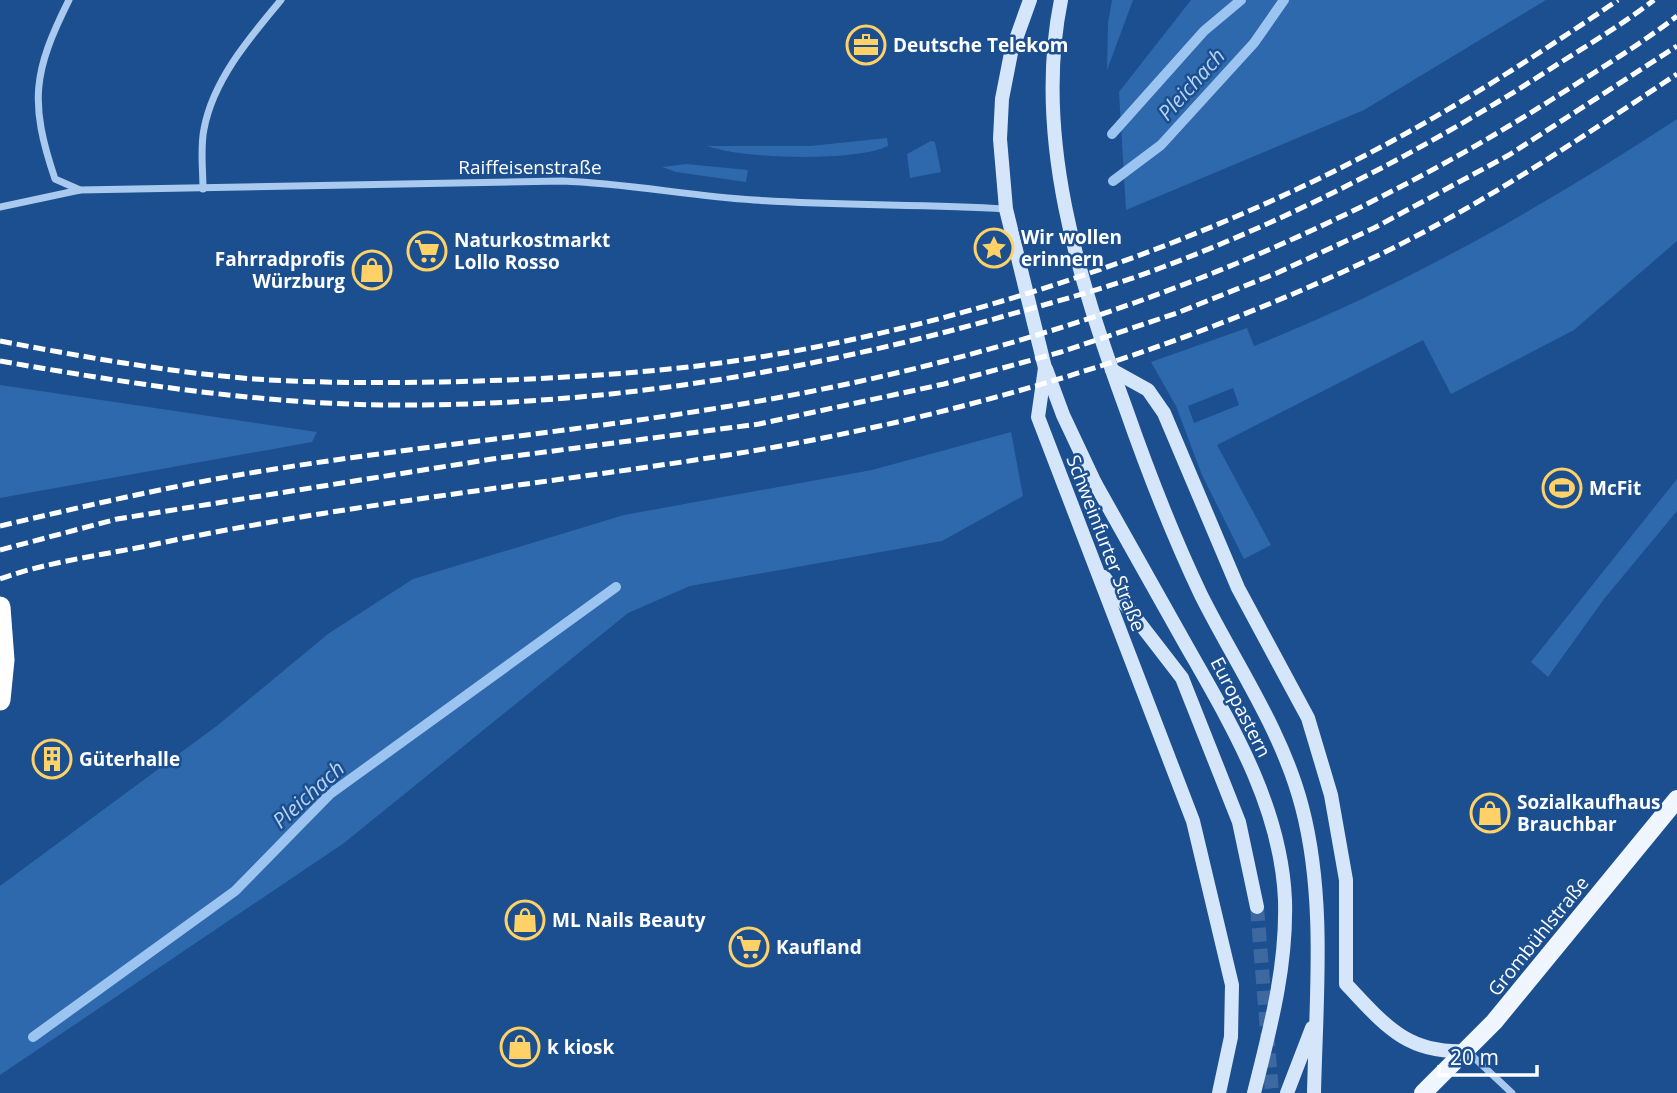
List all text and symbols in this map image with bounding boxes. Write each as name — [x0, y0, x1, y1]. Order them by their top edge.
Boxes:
office icon: Deutsche Telekom — [845, 24, 887, 66]
place label: Deutsche Telekom — [893, 32, 1068, 58]
water label: Pleichach — [1151, 42, 1231, 126]
street label: Raiffeisenstraße — [458, 154, 602, 180]
place label: Wir wollen erinnern — [1021, 224, 1122, 272]
place label: Naturkostmarkt Lollo Rosso — [454, 227, 610, 275]
place icon: Wir wollen erinnern — [973, 227, 1015, 269]
supermarket icon: Naturkostmarkt Lollo Rosso — [406, 230, 448, 272]
place label: Fahrradprofis Würzburg — [215, 246, 345, 294]
shop icon: Fahrradprofis Würzburg — [351, 249, 393, 291]
street label: Schweinfurter Straße — [1060, 451, 1152, 635]
sports icon: McFit — [1541, 467, 1583, 509]
place label: McFit — [1589, 475, 1641, 501]
street label: Europastern — [1205, 652, 1277, 762]
building icon: Güterhalle — [31, 738, 73, 780]
place label: Güterhalle — [79, 746, 180, 772]
water label: Pleichach — [266, 754, 350, 834]
place label: Sozialkaufhaus Brauchbar — [1517, 789, 1661, 837]
shop icon: Sozialkaufhaus Brauchbar — [1469, 792, 1511, 834]
street label: Grombühlstraße — [1482, 871, 1594, 1001]
shop icon: ML Nails Beauty — [504, 899, 546, 941]
place label: ML Nails Beauty — [552, 907, 706, 933]
supermarket icon: Kaufland — [728, 926, 770, 968]
place label: Kaufland — [776, 934, 862, 960]
shop icon: k kiosk — [499, 1026, 541, 1068]
place label: k kiosk — [547, 1034, 615, 1060]
scale bar — [1439, 1034, 1537, 1078]
text: 20 m — [1450, 1043, 1499, 1071]

